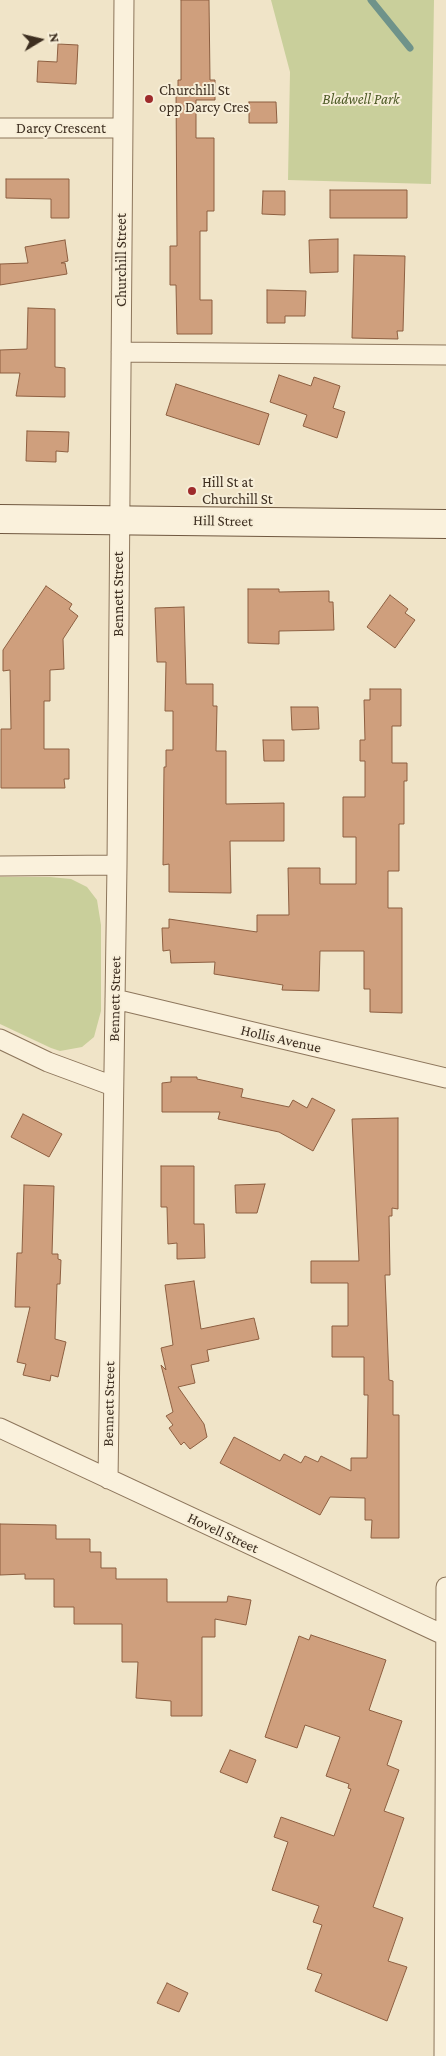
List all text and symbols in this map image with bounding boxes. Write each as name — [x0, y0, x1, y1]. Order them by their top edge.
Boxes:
north arrow — [15, 15, 65, 65]
text: N — [46, 32, 63, 44]
place label: Churchill St opp Darcy Cres — [159, 81, 249, 116]
park label: Bladwell Park — [322, 90, 400, 108]
marker: Churchill St opp Darcy Cres — [143, 93, 155, 105]
street label: Darcy Crescent — [16, 119, 106, 137]
street label: Churchill Street — [112, 213, 130, 307]
place label: Hill St at Churchill St — [202, 473, 273, 508]
marker: Hill St at Churchill St — [186, 485, 198, 497]
street label: Hill Street — [193, 511, 253, 531]
street label: Bennett Street — [109, 551, 127, 637]
street label: Bennett Street — [105, 956, 125, 1042]
street label: Hollis Avenue — [239, 1021, 323, 1057]
street label: Bennett Street — [99, 1361, 119, 1447]
street label: Hovell Street — [185, 1509, 261, 1557]

